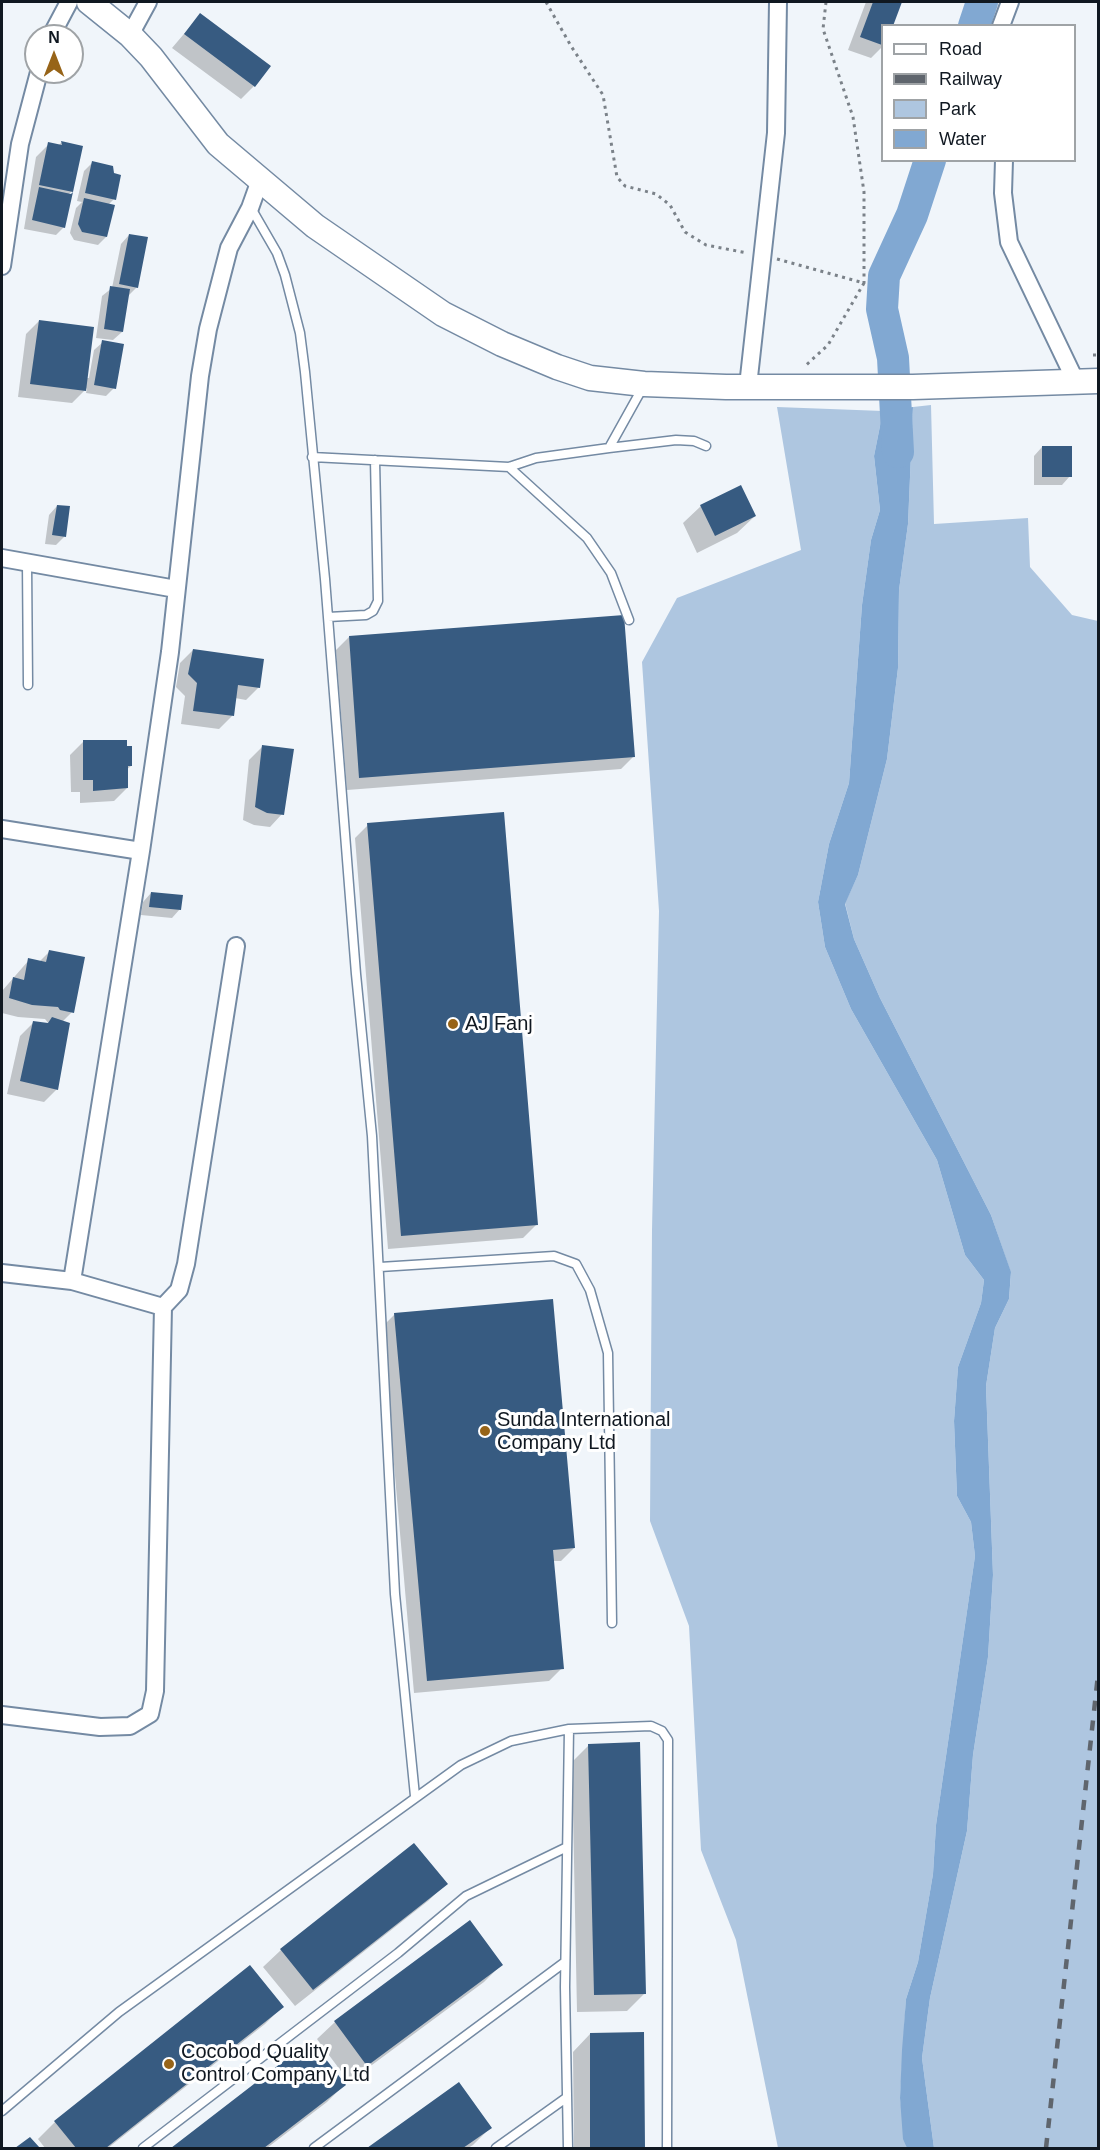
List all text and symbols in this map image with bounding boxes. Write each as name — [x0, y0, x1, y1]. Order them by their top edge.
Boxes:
north arrow — [24, 24, 84, 84]
legend — [881, 24, 1076, 162]
text: N — [48, 29, 60, 46]
text: Road — [939, 39, 982, 59]
text: Railway — [939, 69, 1002, 89]
text: Park — [939, 99, 976, 119]
text: Water — [939, 129, 986, 149]
place label: AJ Fanj — [465, 1012, 533, 1036]
marker: AJ Fanj — [446, 1017, 460, 1031]
place label: Sunda International Company Ltd — [497, 1408, 670, 1455]
marker: Sunda International Company Ltd — [478, 1424, 492, 1438]
place label: Cocobod Quality Control Company Ltd — [181, 2040, 370, 2087]
marker: Cocobod Quality Control Company Ltd — [162, 2057, 176, 2071]

